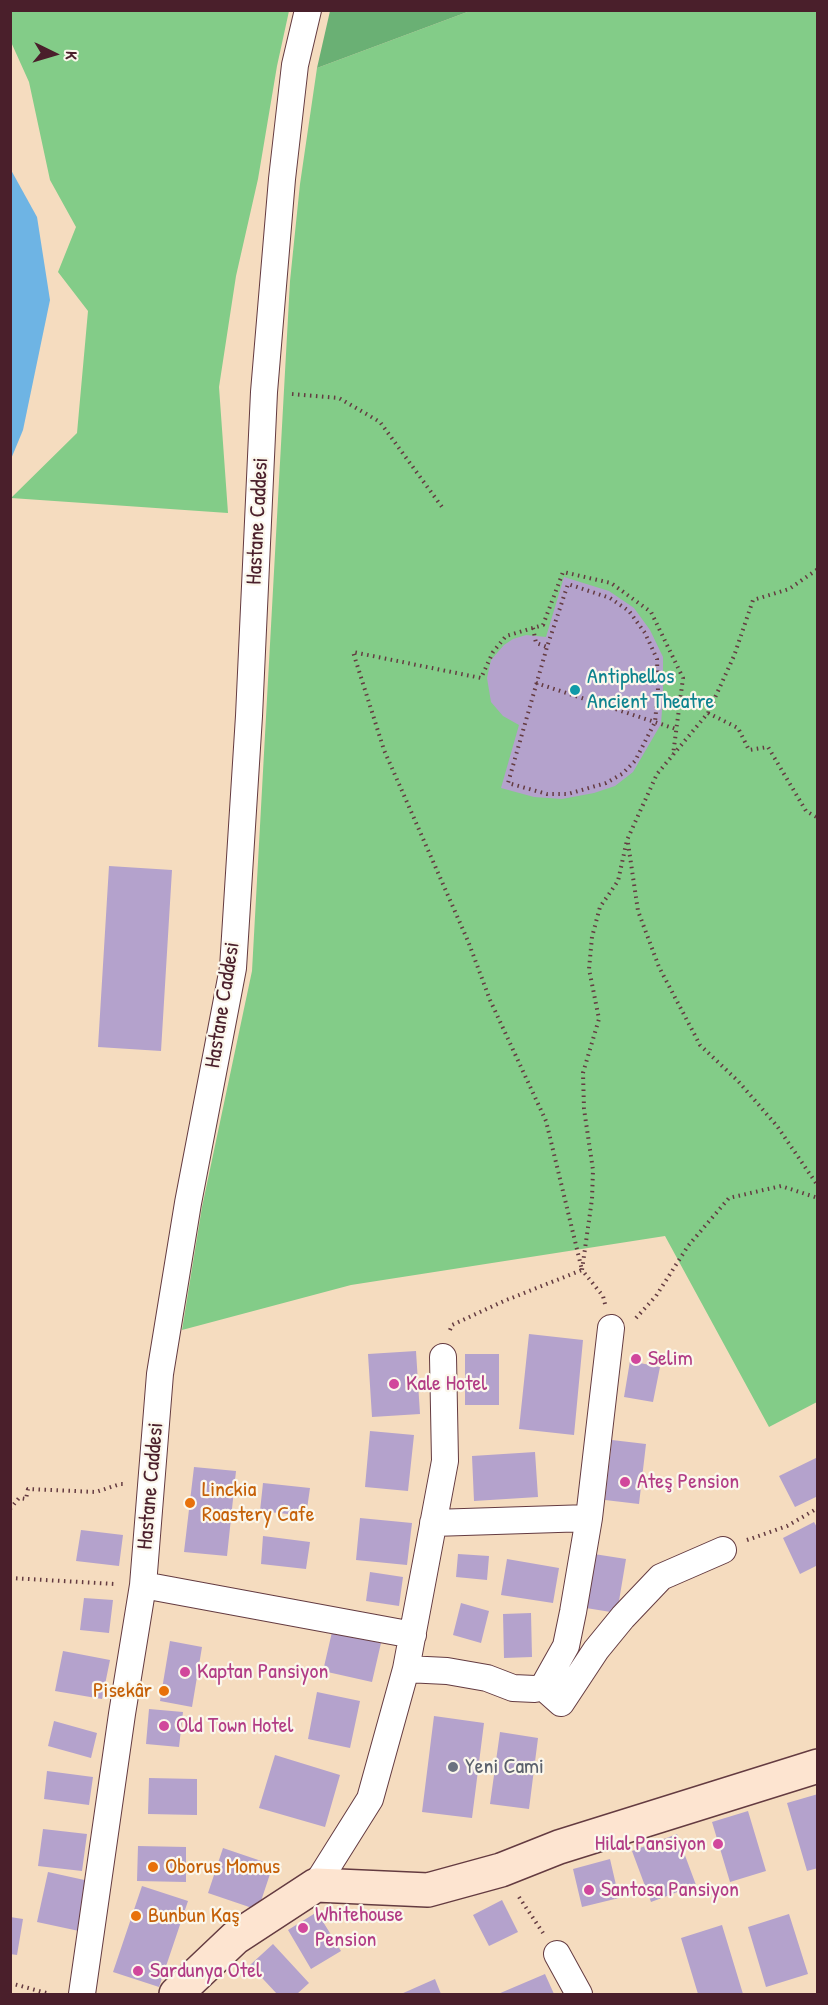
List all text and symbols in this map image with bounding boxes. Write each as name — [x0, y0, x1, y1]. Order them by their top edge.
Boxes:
north arrow — [24, 24, 84, 84]
text: K — [61, 50, 83, 61]
street label: Hastane Caddesi — [241, 457, 275, 585]
place label: Antiphellos Ancient Theatre — [587, 664, 714, 716]
marker: Antiphellos Ancient Theatre — [568, 683, 582, 697]
street label: Hastane Caddesi — [200, 940, 246, 1070]
place label: Selim — [648, 1346, 693, 1372]
marker: Selim — [629, 1352, 643, 1366]
place label: Kale Hotel — [406, 1371, 487, 1397]
marker: Kale Hotel — [387, 1377, 401, 1391]
street label: Hastane Caddesi — [132, 1421, 170, 1551]
place label: Ateş Pension — [637, 1469, 739, 1495]
marker: Ateş Pension — [618, 1475, 632, 1489]
place label: Linckia Roastery Cafe — [202, 1477, 314, 1528]
marker: Linckia Roastery Cafe — [183, 1496, 197, 1510]
place label: Kaptan Pansiyon — [197, 1659, 328, 1685]
marker: Kaptan Pansiyon — [178, 1665, 192, 1679]
place label: Pisekâr — [93, 1678, 152, 1704]
marker: Pisekâr — [157, 1684, 171, 1698]
place label: Old Town Hotel — [176, 1713, 293, 1739]
marker: Old Town Hotel — [157, 1719, 171, 1733]
place label: Yeni Cami — [465, 1754, 544, 1780]
marker: Yeni Cami — [446, 1760, 460, 1774]
place label: Hilal Pansiyon — [595, 1831, 706, 1857]
marker: Hilal Pansiyon — [711, 1837, 725, 1851]
place label: Oborus Momus — [165, 1854, 280, 1880]
marker: Oborus Momus — [146, 1860, 160, 1874]
place label: Santosa Pansiyon — [601, 1877, 739, 1903]
marker: Santosa Pansiyon — [582, 1883, 596, 1897]
place label: Whitehouse Pension — [315, 1902, 403, 1954]
place label: Bunbun Kaş — [148, 1903, 239, 1929]
marker: Bunbun Kaş — [129, 1909, 143, 1923]
marker: Whitehouse Pension — [296, 1921, 310, 1935]
place label: Sardunya Otel — [150, 1958, 262, 1984]
marker: Sardunya Otel — [131, 1964, 145, 1978]

